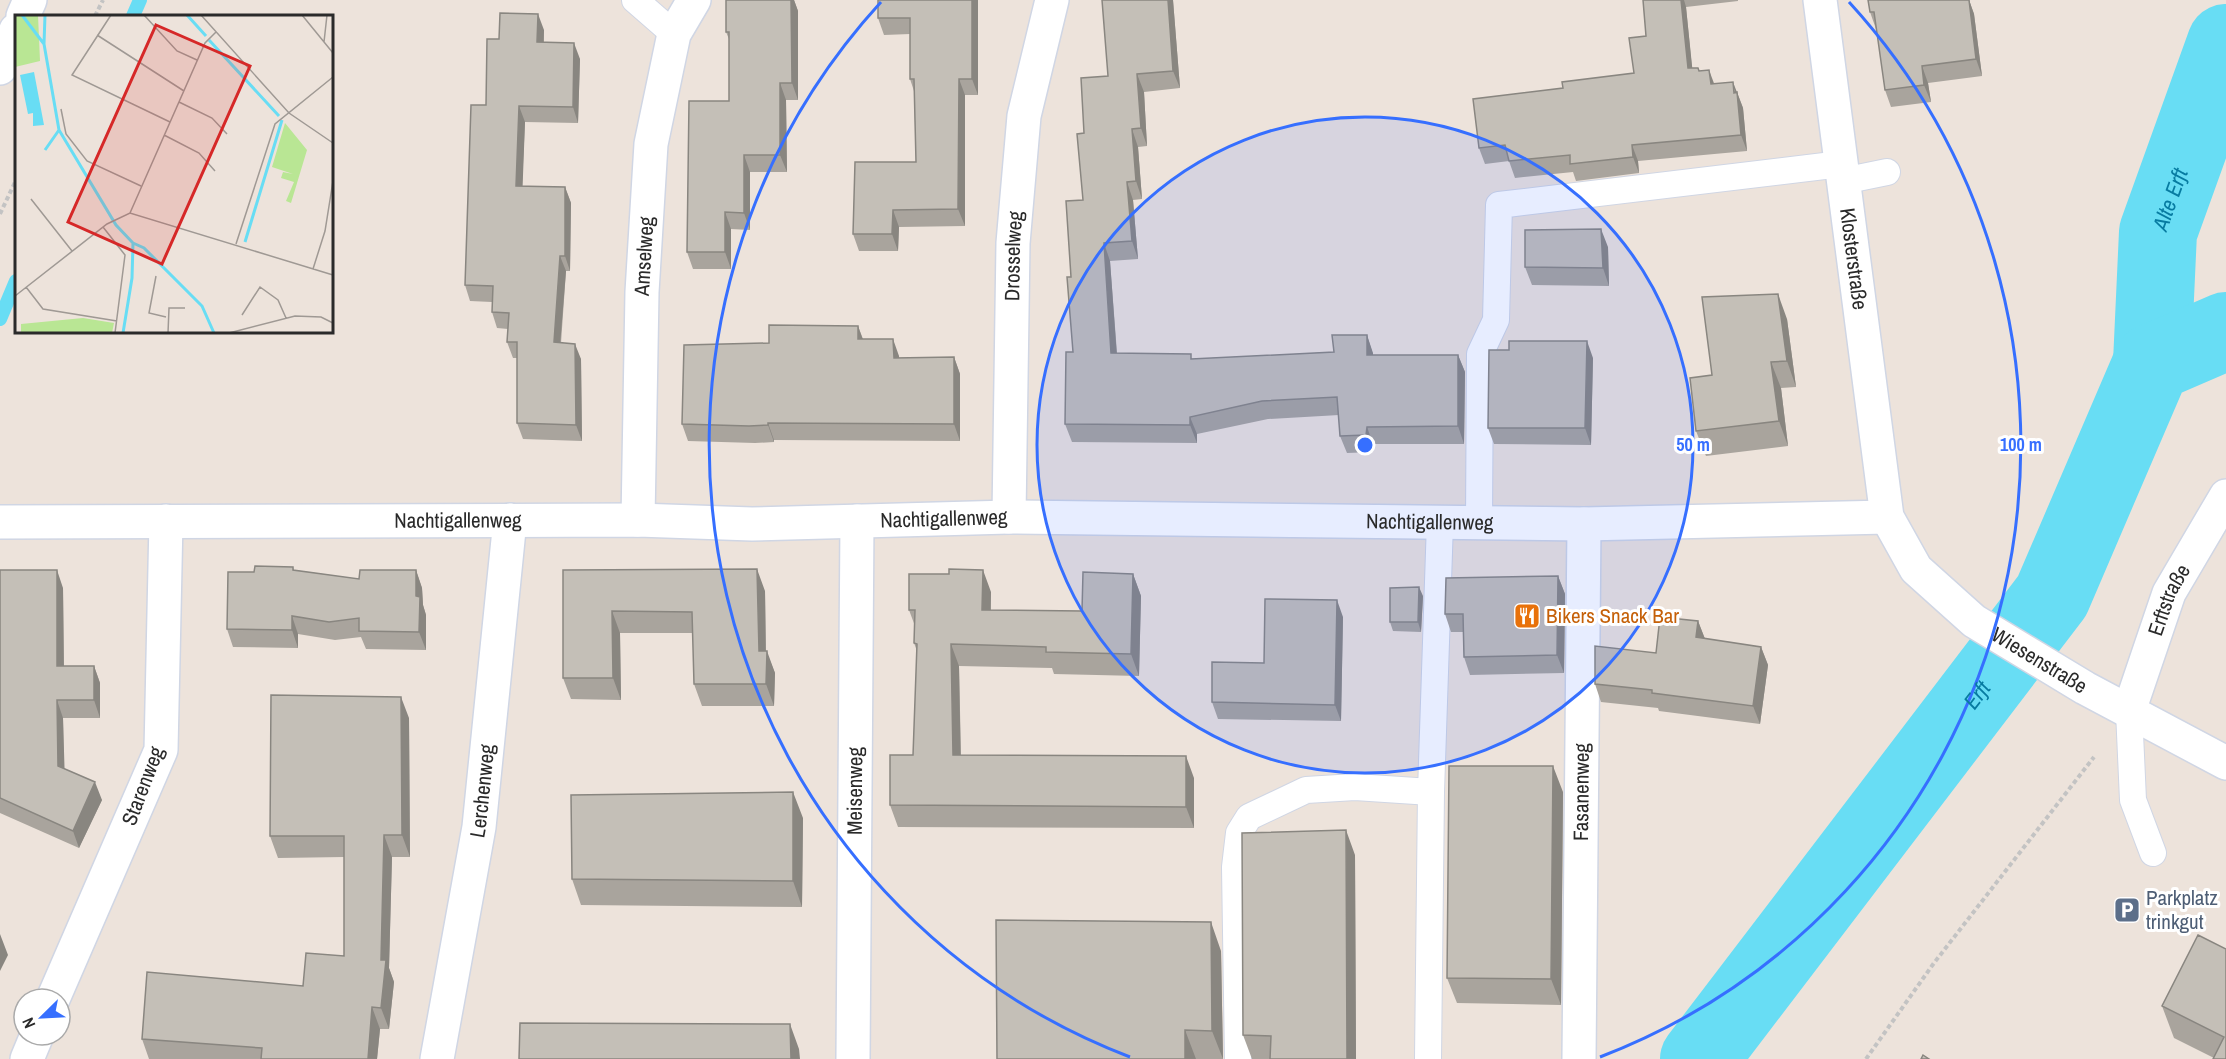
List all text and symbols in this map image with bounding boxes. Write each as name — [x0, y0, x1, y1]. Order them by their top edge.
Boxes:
inset map — [15, 15, 333, 333]
water label: Alte Erft — [2144, 163, 2195, 235]
street label: Klosterstraße — [1833, 206, 1875, 311]
street label: Drosselweg — [997, 209, 1030, 301]
street label: Amselweg — [627, 215, 661, 298]
text: 50 m — [1676, 432, 1710, 457]
text: 100 m — [2000, 432, 2042, 457]
centre of rings — [1355, 435, 1375, 455]
street label: Nachtigallenweg — [880, 502, 1008, 535]
street label: Nachtigallenweg — [394, 505, 522, 535]
street label: Nachtigallenweg — [1366, 506, 1494, 537]
street label: Erftstraße — [2141, 558, 2197, 640]
restaurant icon: Bikers Snack Bar — [1512, 601, 1542, 631]
place label: Bikers Snack Bar — [1546, 601, 1679, 630]
street label: Wiesenstraße — [1986, 620, 2093, 700]
water label: Erft — [1956, 674, 1998, 715]
street label: Starenweg — [114, 742, 171, 829]
street label: Lerchenweg — [462, 742, 501, 840]
street label: Fasanenweg — [1566, 743, 1596, 841]
street label: Meisenweg — [840, 746, 869, 835]
place label: Parkplatz trinkgut — [2146, 883, 2218, 936]
parking icon: Parkplatz trinkgut — [2112, 895, 2142, 925]
north arrow — [12, 987, 72, 1047]
text: N — [16, 1014, 40, 1032]

